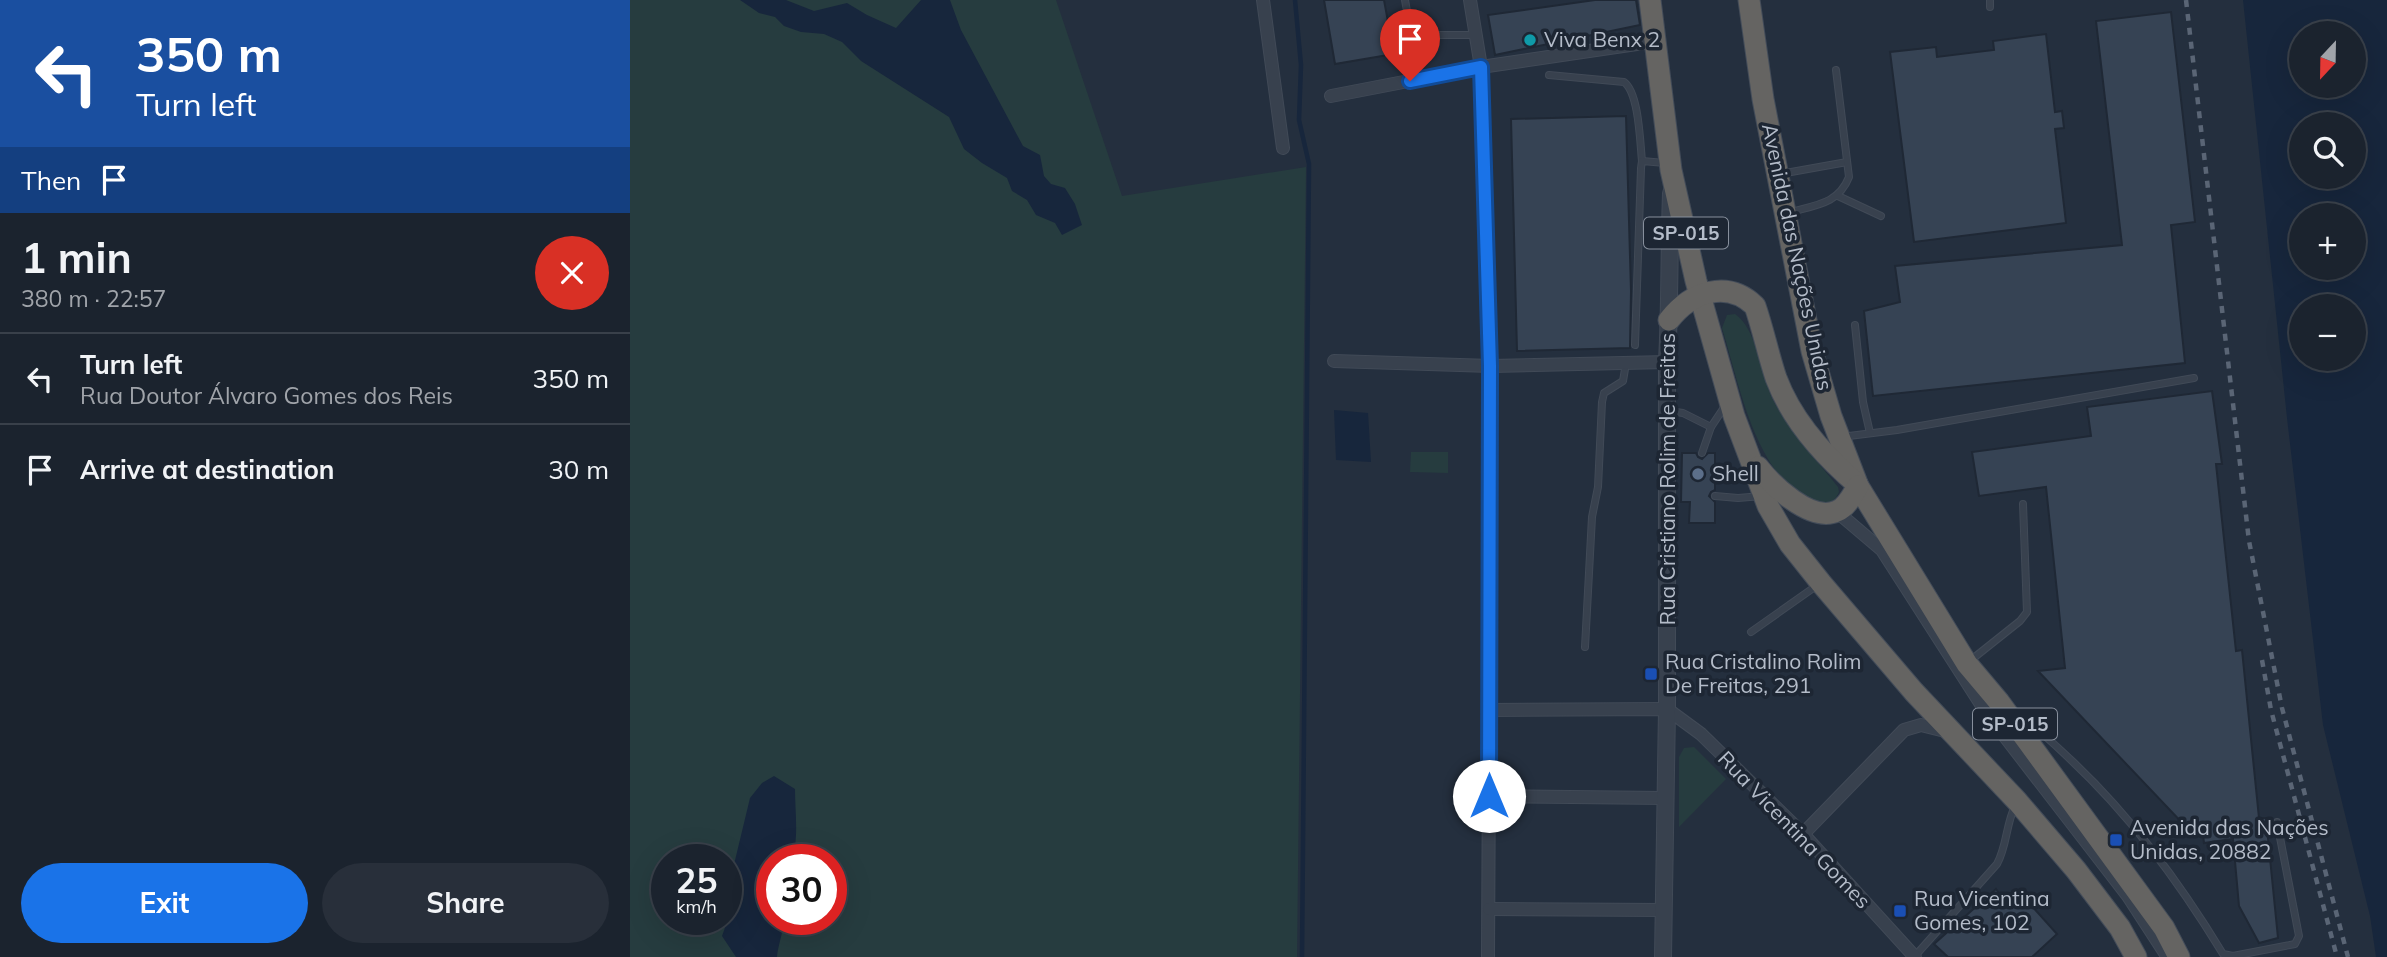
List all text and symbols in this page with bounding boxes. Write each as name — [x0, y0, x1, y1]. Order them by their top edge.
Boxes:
pin — [1380, 9, 1440, 81]
icon: arrive — [1391, 20, 1429, 58]
north arrow — [2289, 21, 2366, 98]
map controls — [2289, 21, 2366, 371]
text: 350 m — [136, 23, 282, 84]
place label: Viva Benx 2 — [1544, 26, 1660, 52]
icon: left — [21, 28, 112, 119]
marker: Viva Benx 2 — [1522, 32, 1538, 48]
text: Turn left — [136, 84, 256, 124]
button: search — [2289, 112, 2366, 189]
street label: Avenida das Nações Unidas — [1757, 121, 1839, 393]
icon: arrive — [95, 161, 133, 199]
text: Then — [21, 164, 81, 197]
button: + — [2289, 203, 2366, 280]
road number: SP-015 — [1644, 218, 1728, 248]
text: 1 min — [21, 231, 132, 284]
button: close — [535, 236, 609, 310]
text: 380 m · 22:57 — [21, 284, 166, 313]
button: − — [2289, 294, 2366, 371]
street label: Rua Cristiano Rolim de Freitas — [1654, 333, 1680, 625]
text: Turn left — [80, 348, 182, 381]
icon: left — [21, 360, 59, 398]
text: 350 m — [533, 362, 609, 395]
text: Rua Doutor Álvaro Gomes dos Reis — [80, 381, 453, 410]
icon: arrive — [21, 451, 59, 489]
text: Arrive at destination — [80, 453, 335, 486]
text: 30 m — [548, 453, 609, 486]
place label: Shell — [1712, 460, 1759, 486]
marker: Shell — [1690, 466, 1706, 482]
place label: Rua Cristalino Rolim De Freitas, 291 — [1665, 648, 1861, 698]
marker: Rua Cristalino Rolim De Freitas, 291 — [1643, 666, 1659, 682]
road number: SP-015 — [1973, 708, 2057, 740]
street label: Rua Vicentina Gomes — [1713, 745, 1877, 913]
position arrow — [1452, 759, 1526, 833]
place label: Avenida das Nações Unidas, 20882 — [2130, 814, 2329, 864]
marker: Avenida das Nações Unidas, 20882 — [2108, 832, 2124, 848]
speed limit sign: 30 — [756, 844, 847, 935]
text: 25 — [675, 858, 718, 902]
button: Exit — [21, 863, 308, 943]
button: Share — [322, 863, 609, 943]
place label: Rua Vicentina Gomes, 102 — [1914, 885, 2050, 935]
text: km/h — [676, 895, 717, 918]
marker: Rua Vicentina Gomes, 102 — [1892, 903, 1908, 919]

